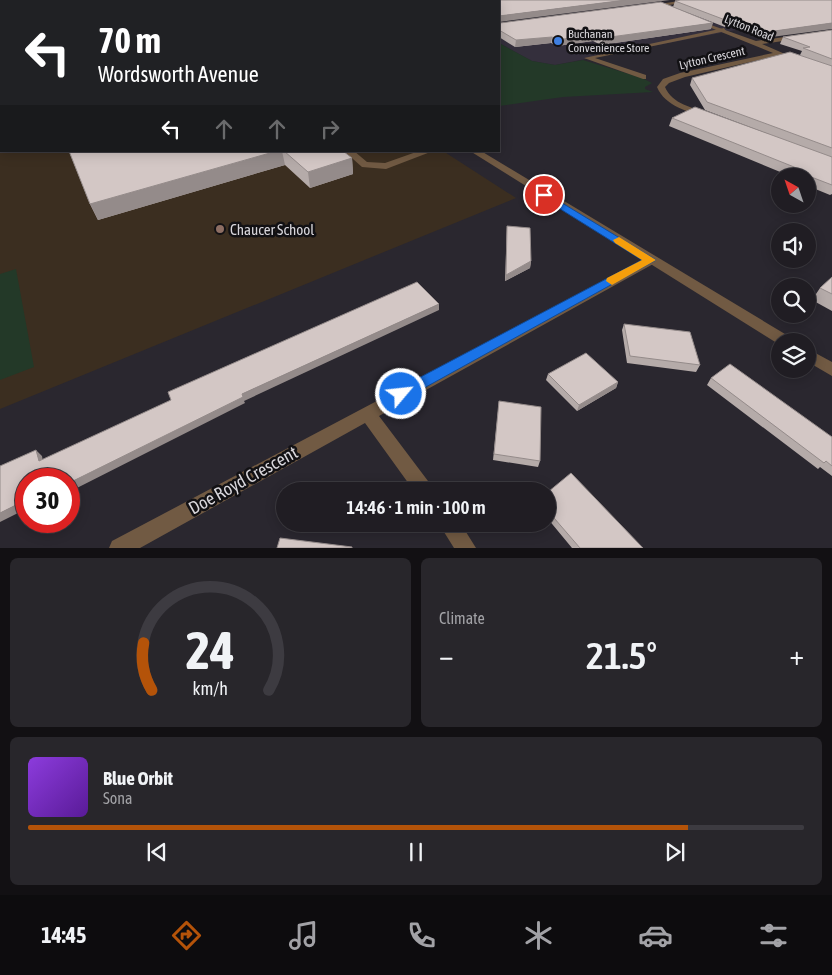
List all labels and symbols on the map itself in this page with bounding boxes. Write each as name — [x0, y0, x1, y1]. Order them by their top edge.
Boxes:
street label: Lytton Road — [722, 12, 776, 44]
place label: Buchanan Convenience Store — [568, 27, 650, 55]
marker: Buchanan Convenience Store — [552, 35, 564, 47]
street label: Lytton Crescent — [678, 44, 747, 72]
north arrow — [771, 168, 816, 212]
pin — [523, 174, 565, 216]
place label: Chaucer School — [230, 221, 314, 238]
marker: Chaucer School — [214, 223, 226, 235]
position arrow — [374, 367, 426, 419]
street label: Doe Royd Crescent — [185, 441, 301, 519]
speed limit sign: 30 — [15, 468, 80, 533]

